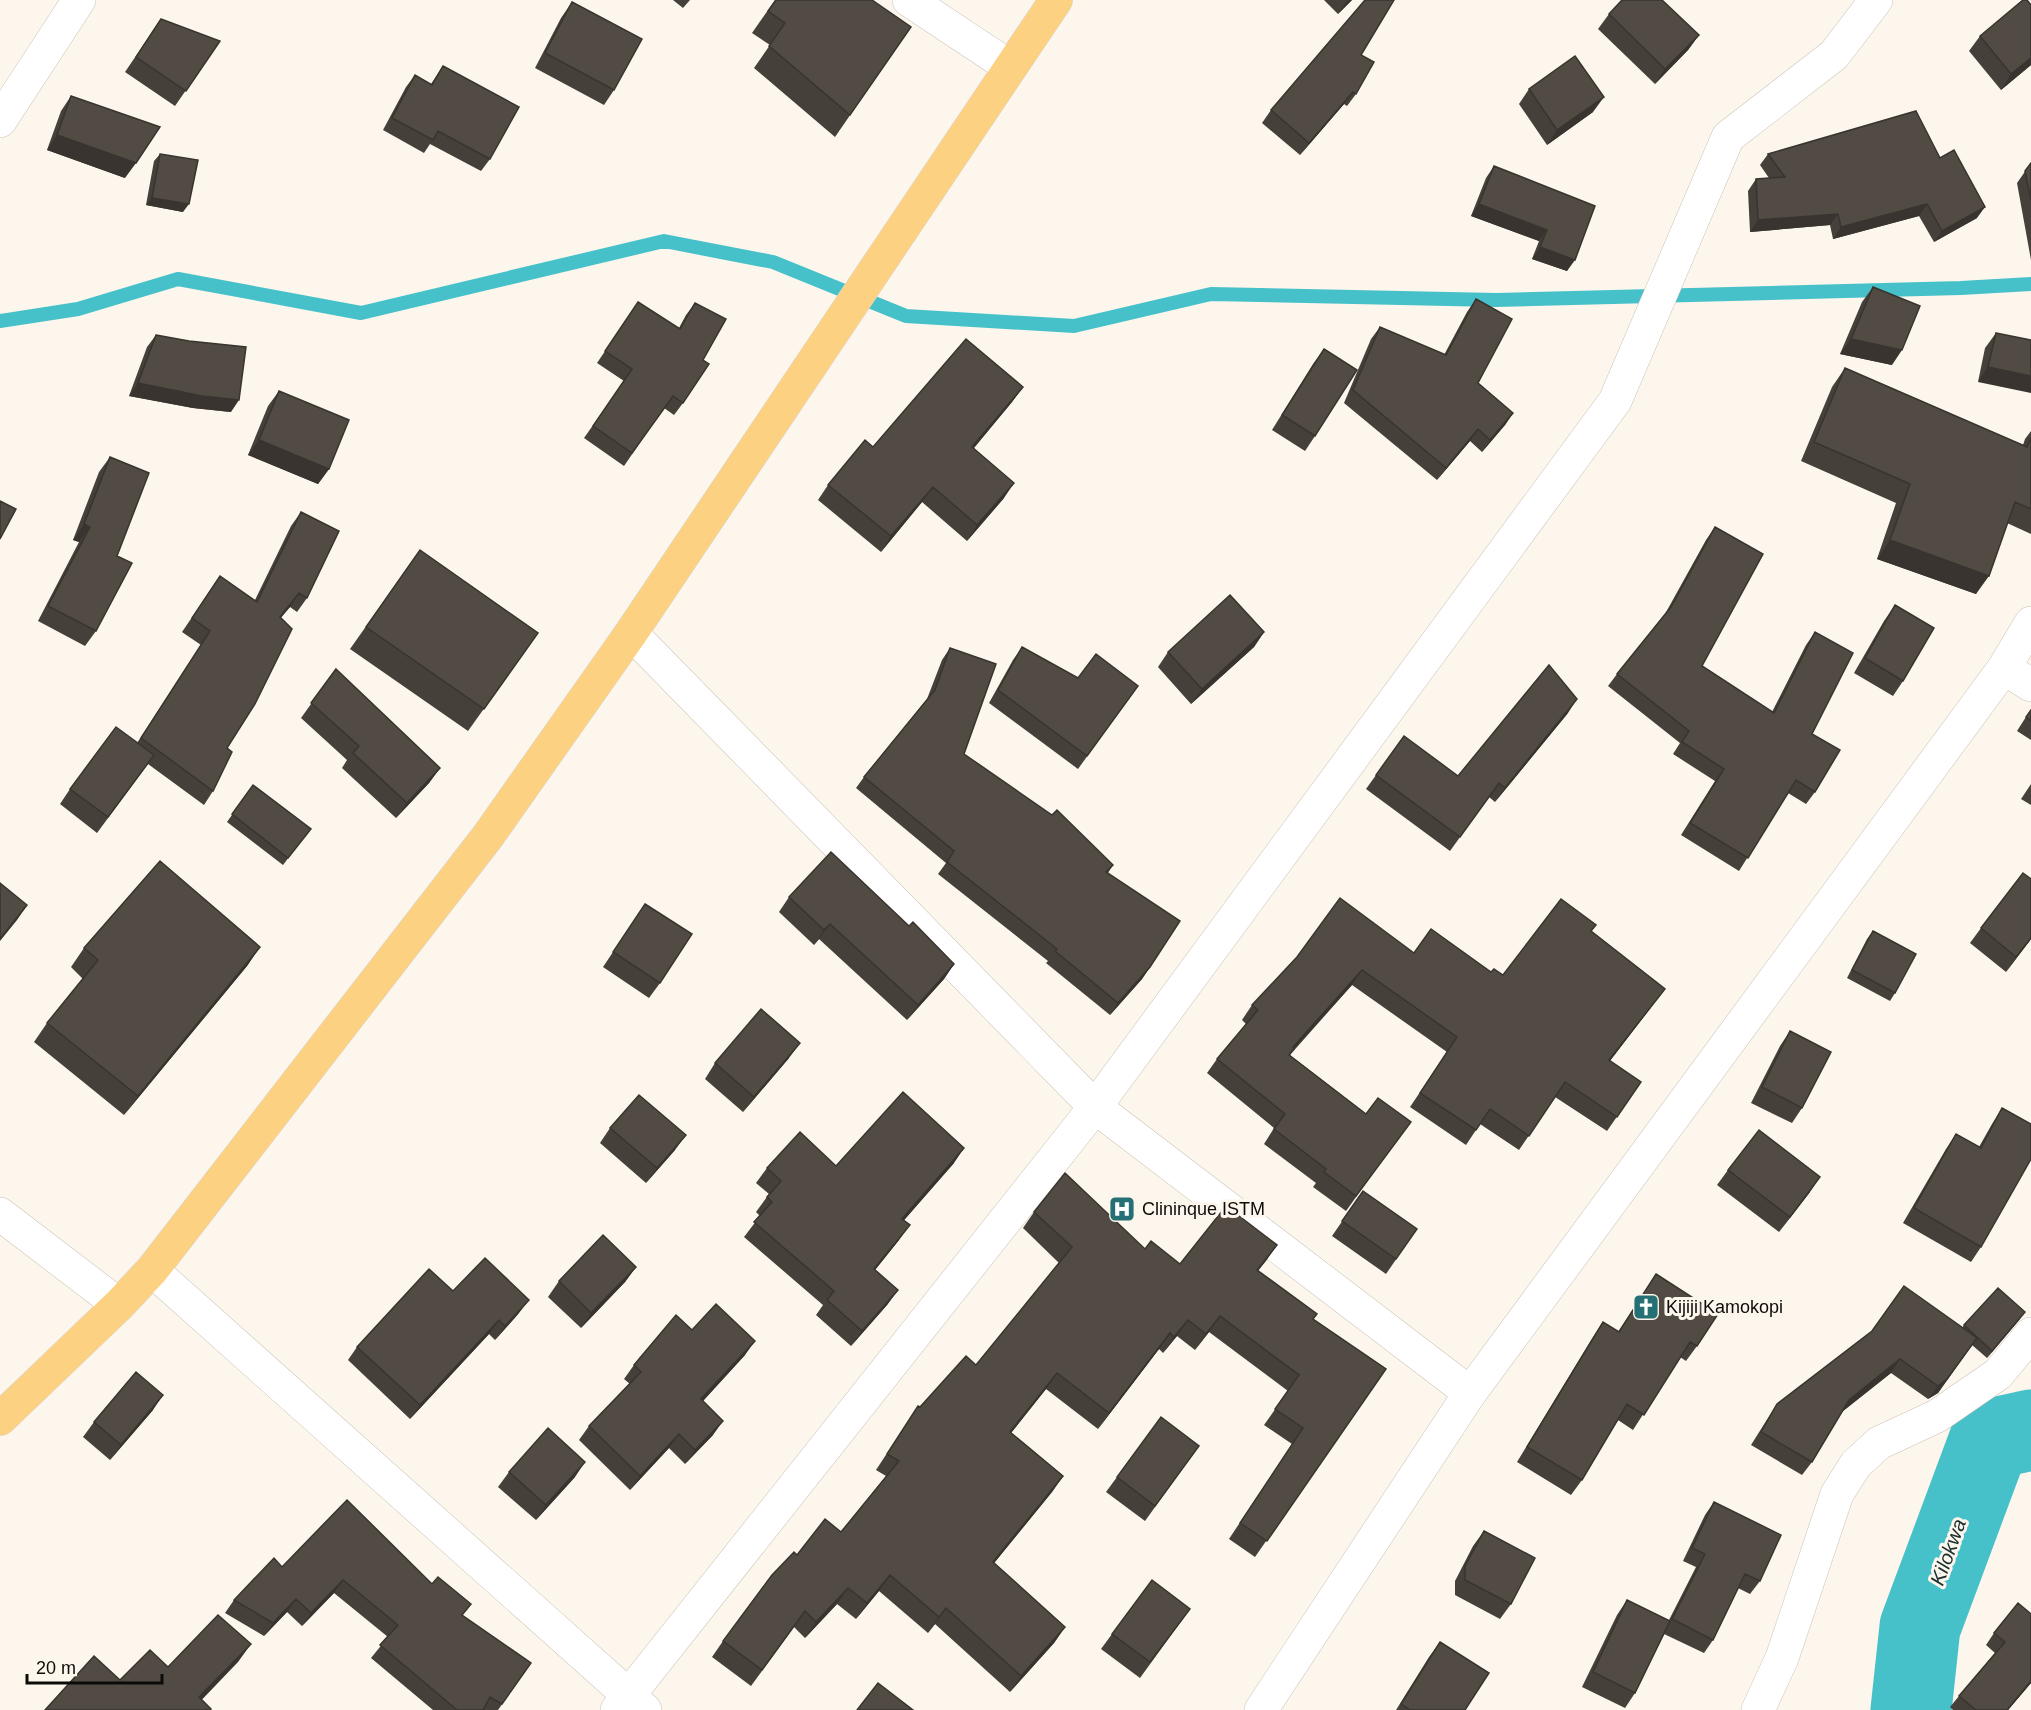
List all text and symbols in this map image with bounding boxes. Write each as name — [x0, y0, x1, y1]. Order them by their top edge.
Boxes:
hospital icon: Clininque ISTM — [1107, 1194, 1137, 1224]
place label: Clininque ISTM — [1142, 1199, 1265, 1219]
church icon: Kijiji Kamokopi — [1631, 1292, 1661, 1322]
place label: Kijiji Kamokopi — [1666, 1297, 1783, 1317]
water label: Kilokwa — [1926, 1516, 1970, 1588]
scale bar — [27, 1647, 162, 1685]
text: 20 m — [36, 1658, 76, 1678]

